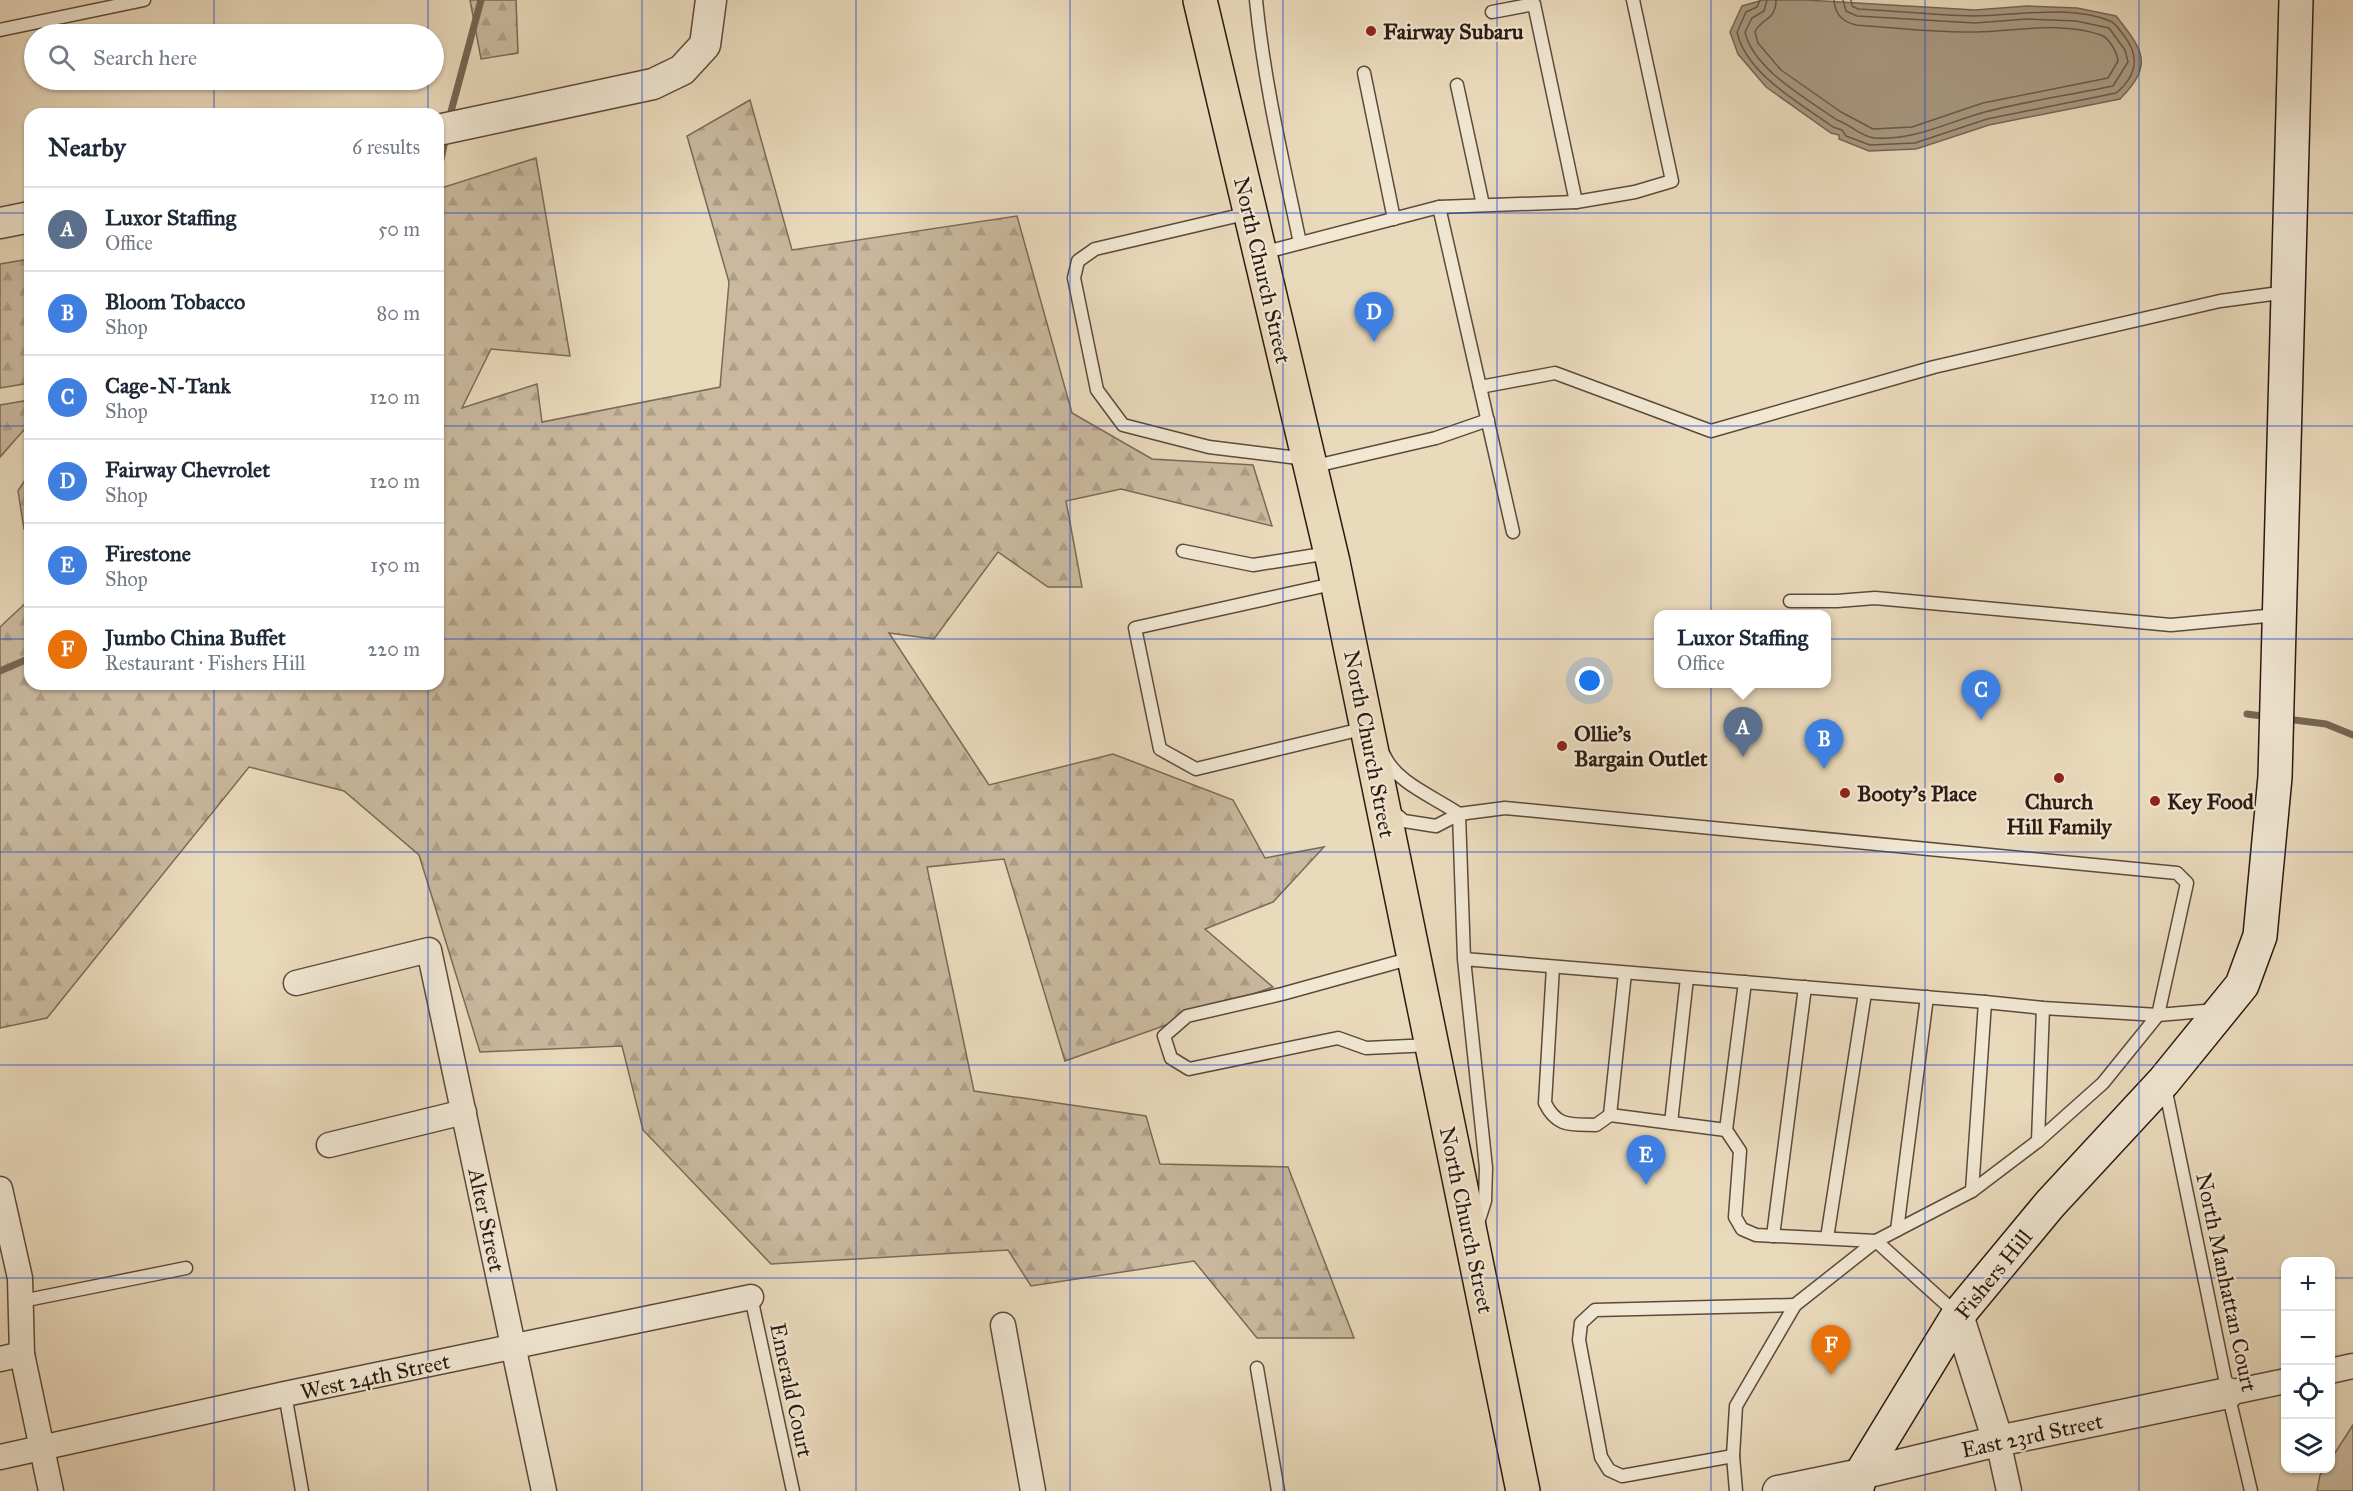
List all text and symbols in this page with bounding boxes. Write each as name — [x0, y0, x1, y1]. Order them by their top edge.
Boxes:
place label: Fairway Subaru — [1383, 18, 1524, 45]
search box — [24, 24, 444, 90]
marker: Fairway Subaru — [1364, 24, 1378, 38]
icon: search — [45, 41, 78, 74]
text: Search here — [93, 44, 197, 71]
text: Nearby — [48, 131, 126, 163]
text: 6 results — [352, 135, 420, 159]
street label: North Church Street — [1228, 174, 1297, 366]
text: Luxor Staffing — [105, 204, 236, 231]
text: A — [61, 217, 74, 241]
text: 50 m — [378, 217, 420, 241]
text: Office — [105, 231, 153, 255]
text: Bloom Tobacco — [105, 288, 245, 315]
pin: D — [1354, 292, 1394, 342]
text: B — [61, 301, 74, 325]
text: 80 m — [377, 301, 420, 325]
text: Shop — [105, 315, 148, 339]
text: Cage-N-Tank — [105, 372, 231, 399]
text: C — [61, 385, 74, 409]
text: 120 m — [369, 385, 420, 409]
text: Shop — [105, 399, 148, 423]
text: Fairway Chevrolet — [105, 456, 270, 483]
text: D — [60, 469, 75, 493]
text: 120 m — [369, 469, 420, 493]
text: Shop — [105, 483, 148, 507]
text: Firestone — [105, 540, 191, 567]
text: E — [60, 553, 75, 577]
text: 150 m — [370, 553, 420, 577]
text: Shop — [105, 567, 148, 591]
popup — [1654, 610, 1831, 688]
text: Jumbo China Buffet — [105, 624, 286, 651]
text: Luxor Staffing — [1677, 624, 1808, 651]
text: F — [61, 637, 74, 661]
text: 220 m — [368, 637, 420, 661]
street label: North Church Street — [1338, 648, 1401, 840]
text: Restaurant · Fishers Hill — [105, 651, 305, 675]
text: Office — [1677, 651, 1725, 675]
your location — [1575, 666, 1604, 695]
pin: C — [1962, 670, 2000, 720]
pin: A — [1724, 708, 1762, 757]
place label: Ollie's Bargain Outlet — [1574, 720, 1708, 772]
pin: B — [1804, 720, 1844, 769]
marker: Ollie's Bargain Outlet — [1555, 739, 1569, 753]
marker: Church Hill Family — [2052, 771, 2066, 785]
place label: Booty's Place — [1857, 780, 1977, 807]
marker: Booty's Place — [1838, 786, 1852, 800]
place label: Church Hill Family — [2006, 788, 2113, 840]
place label: Key Food — [2167, 788, 2255, 815]
marker: Key Food — [2148, 794, 2162, 808]
street label: North Church Street — [1434, 1124, 1500, 1316]
pin: E — [1626, 1136, 1666, 1185]
street label: Alter Street — [462, 1165, 511, 1275]
street label: North Manhattan Court — [2190, 1170, 2263, 1394]
street label: Fishers Hill — [1949, 1224, 2038, 1325]
map controls — [2281, 1257, 2335, 1473]
button: + — [2281, 1257, 2335, 1311]
button: − — [2281, 1311, 2335, 1365]
street label: Emerald Court — [764, 1321, 819, 1460]
pin: F — [1812, 1326, 1850, 1375]
street label: West 24th Street — [298, 1347, 453, 1406]
button: locate — [2281, 1365, 2335, 1419]
street label: East 23rd Street — [1959, 1407, 2105, 1464]
button: layers — [2281, 1419, 2335, 1473]

